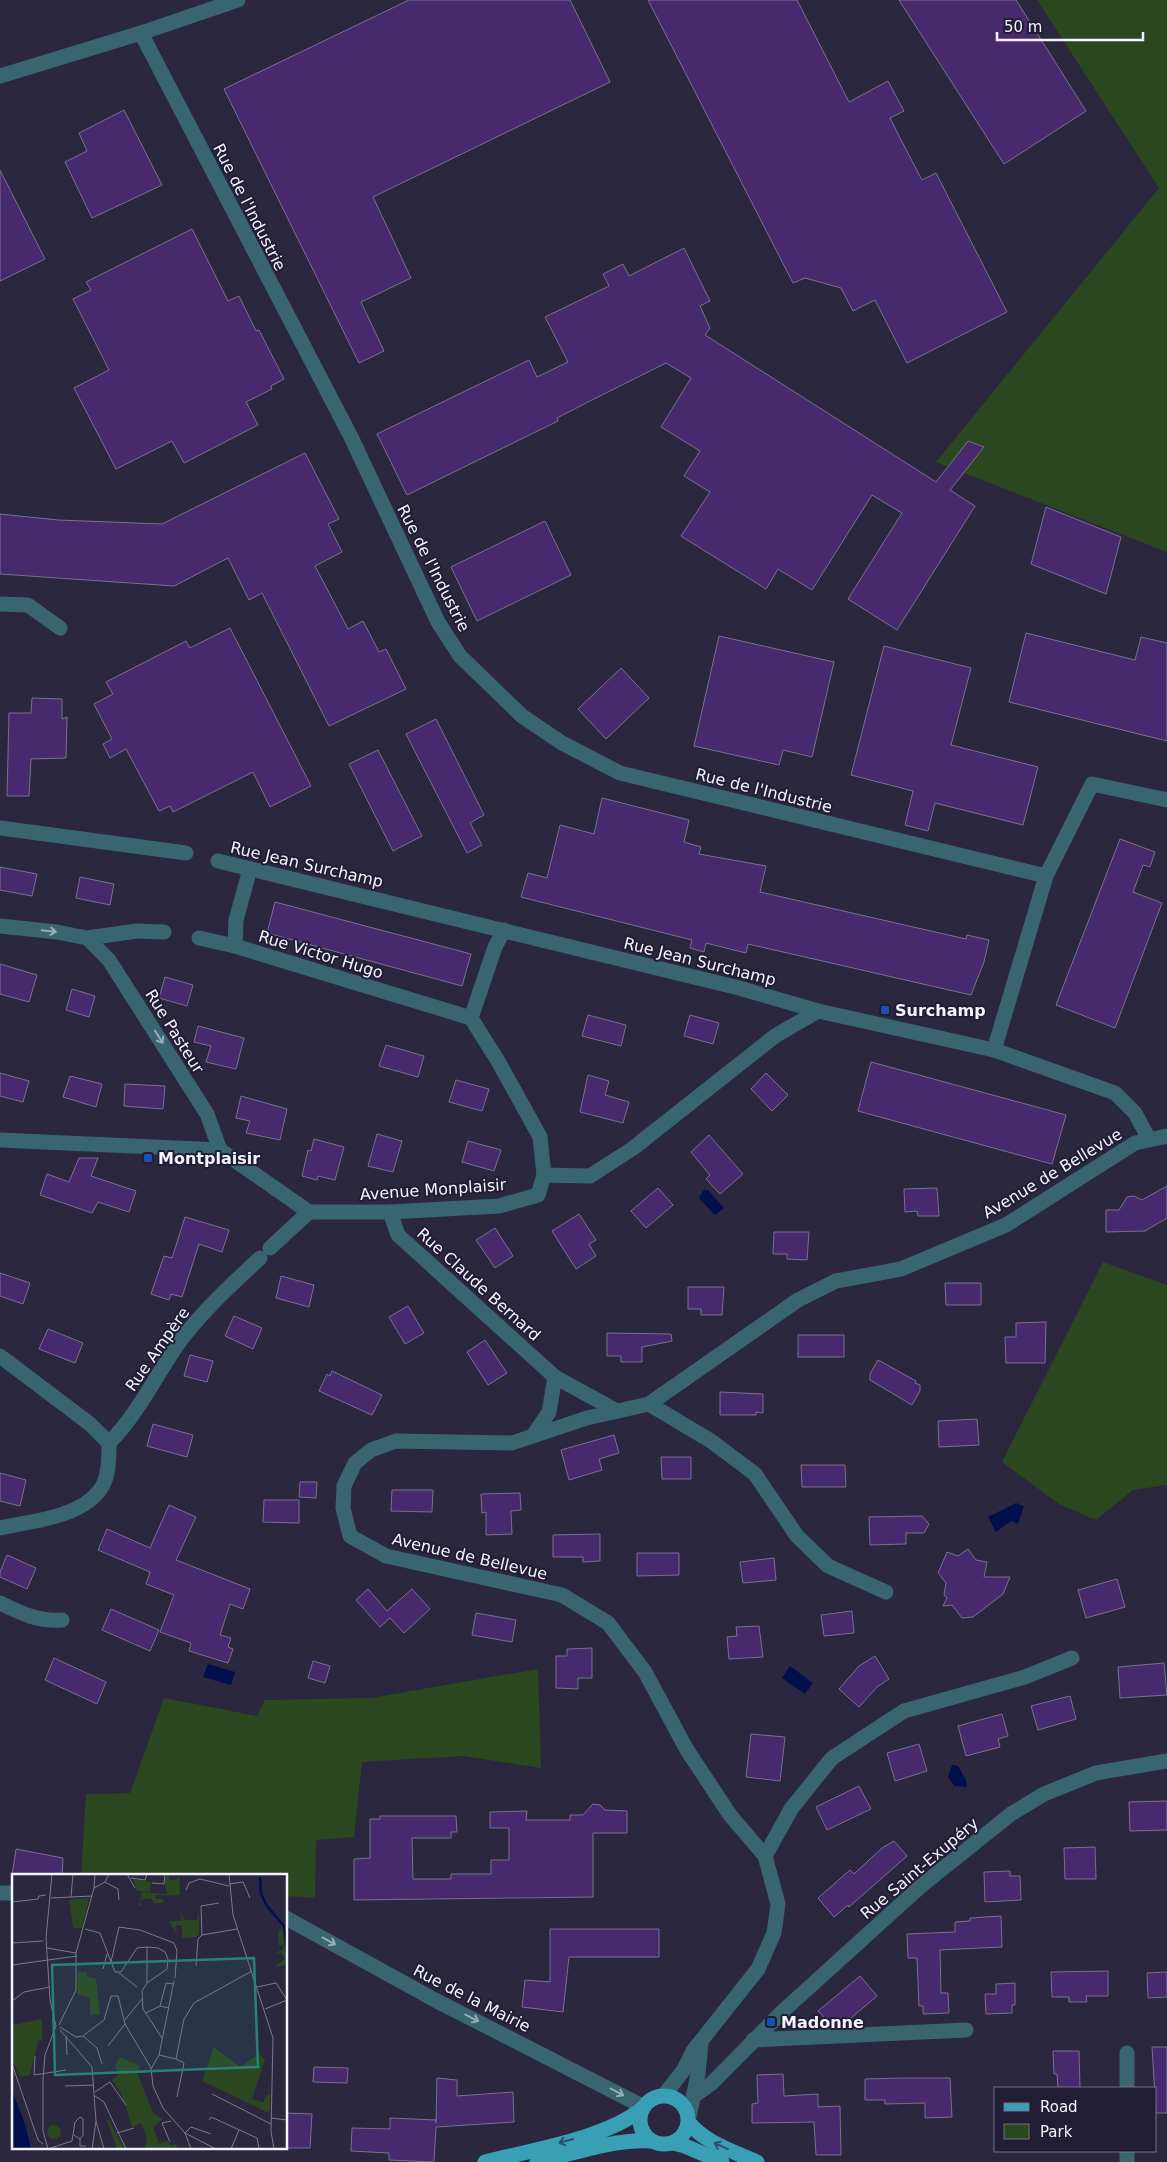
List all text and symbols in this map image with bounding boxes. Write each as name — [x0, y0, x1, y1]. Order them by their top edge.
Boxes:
scale bar — [997, 10, 1143, 42]
text: 50 m — [1004, 18, 1042, 36]
street label: Rue de l'Industrie — [209, 141, 290, 274]
street label: Rue de l'Industrie — [393, 502, 474, 635]
street label: Rue de l'Industrie — [694, 764, 834, 817]
street label: Rue Jean Surchamp — [229, 838, 385, 891]
one-way arrow — [40, 926, 56, 936]
street label: Rue Victor Hugo — [256, 927, 385, 982]
street label: Rue Jean Surchamp — [622, 933, 778, 990]
street label: Rue Pasteur — [141, 986, 208, 1077]
place label: Surchamp — [895, 1001, 986, 1020]
marker: Surchamp — [879, 1004, 891, 1016]
one-way arrow — [154, 1030, 164, 1044]
street label: Avenue de Bellevue — [979, 1124, 1125, 1222]
place label: Montplaisir — [158, 1149, 260, 1168]
marker: Montplaisir — [142, 1152, 154, 1164]
street label: Avenue Monplaisir — [359, 1175, 507, 1204]
street label: Rue Claude Bernard — [413, 1224, 544, 1345]
street label: Rue Ampère — [121, 1304, 193, 1395]
street label: Avenue de Bellevue — [390, 1529, 549, 1584]
street label: Rue Saint-Exupéry — [857, 1814, 982, 1923]
inset map — [12, 1874, 288, 2150]
one-way arrow — [321, 1937, 336, 1947]
street label: Rue de la Mairie — [410, 1961, 533, 2036]
place label: Madonne — [781, 2013, 864, 2032]
one-way arrow — [464, 2014, 479, 2023]
marker: Madonne — [765, 2016, 777, 2028]
legend — [994, 2087, 1157, 2152]
one-way arrow — [609, 2088, 624, 2097]
text: Road — [1040, 2098, 1078, 2116]
text: Park — [1040, 2123, 1073, 2141]
one-way arrow — [558, 2137, 574, 2146]
one-way arrow — [714, 2141, 729, 2151]

